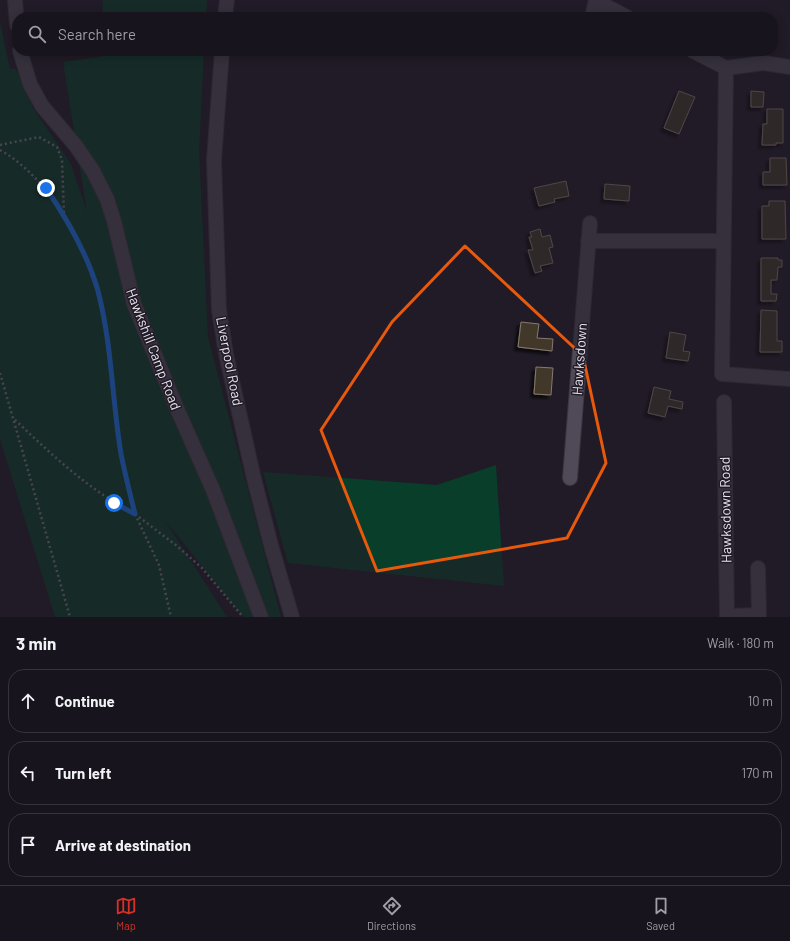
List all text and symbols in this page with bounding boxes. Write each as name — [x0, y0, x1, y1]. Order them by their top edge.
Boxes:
search box — [12, 12, 778, 56]
icon: search — [26, 23, 48, 45]
text: Search here — [58, 25, 136, 43]
route end — [37, 179, 55, 197]
street label: Hawkshill Camp Road — [123, 286, 185, 412]
street label: Liverpool Road — [213, 315, 247, 407]
street label: Hawksdown — [568, 322, 590, 396]
street label: Hawksdown Road — [716, 457, 734, 563]
route start — [105, 494, 123, 512]
text: 3 min — [16, 633, 56, 653]
text: Walk · 180 m — [707, 635, 774, 651]
icon: ahead — [17, 690, 39, 712]
text: Continue — [55, 692, 115, 710]
text: 10 m — [748, 693, 773, 709]
icon: left — [17, 762, 39, 784]
text: Turn left — [55, 764, 111, 782]
text: 170 m — [742, 765, 773, 781]
icon: arrive — [17, 834, 39, 856]
text: Arrive at destination — [55, 836, 191, 854]
tab: Map — [115, 895, 137, 932]
tab: Directions — [367, 895, 416, 932]
tab: Saved — [646, 895, 675, 932]

